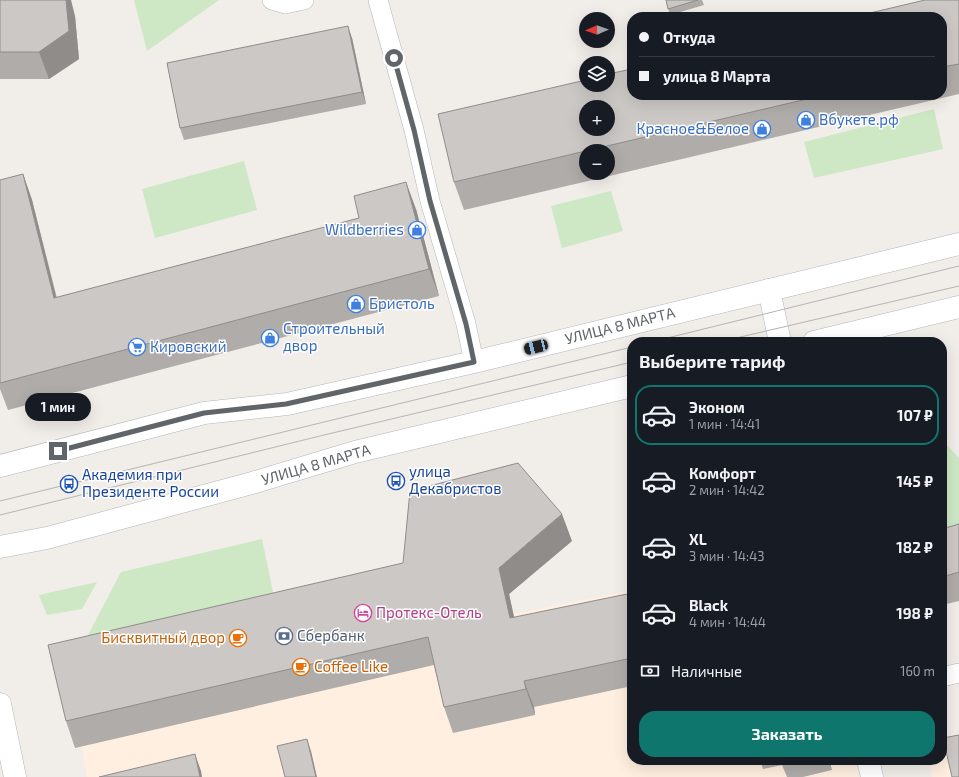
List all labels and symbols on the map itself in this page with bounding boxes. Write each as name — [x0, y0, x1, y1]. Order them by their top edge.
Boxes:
north arrow — [579, 12, 615, 48]
route start — [385, 49, 403, 67]
shop icon: Вбукете.рф — [796, 110, 816, 130]
place label: Вбукете.рф — [819, 110, 899, 129]
place label: Красное&Белое — [636, 119, 749, 137]
shop icon: Красное&Белое — [752, 119, 772, 139]
place label: Wildberries — [325, 220, 404, 238]
shop icon: Wildberries — [407, 220, 427, 240]
shop icon: Бристоль — [346, 294, 366, 314]
place label: Бристоль — [369, 294, 435, 312]
street label: УЛИЦА 8 МАРТА — [563, 302, 677, 347]
place label: Строительный двор — [283, 319, 385, 354]
shop icon: Строительный двор — [260, 328, 280, 348]
supermarket icon: Кировский — [127, 337, 147, 357]
place label: Кировский — [150, 337, 226, 355]
car — [523, 338, 549, 356]
callout: 1 мин — [25, 393, 91, 421]
street label: УЛИЦА 8 МАРТА — [259, 440, 373, 488]
route end — [49, 442, 67, 460]
place label: улица Декабристов — [409, 462, 501, 497]
place label: Академия при Президенте России — [82, 465, 219, 500]
bus stop icon: улица Декабристов — [386, 471, 406, 491]
bus stop icon: Академия при Президенте России — [59, 474, 79, 494]
hotel icon: Протекс-Отель — [353, 603, 373, 623]
place label: Протекс-Отель — [376, 603, 482, 621]
bank icon: Сбербанк — [274, 626, 294, 646]
place label: Сбербанк — [297, 626, 365, 644]
place label: Бисквитный двор — [101, 628, 225, 646]
cafe icon: Бисквитный двор — [228, 628, 248, 648]
cafe icon: Coffee Like — [291, 657, 311, 677]
place label: Coffee Like — [314, 657, 388, 675]

